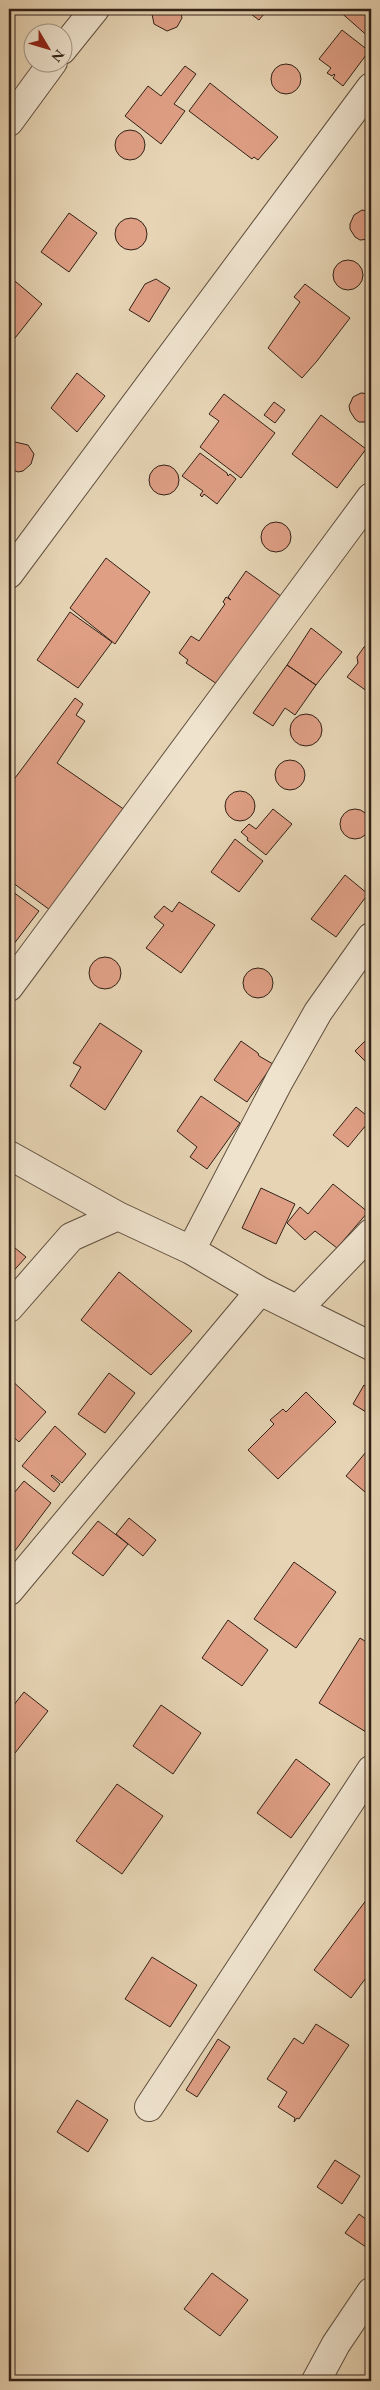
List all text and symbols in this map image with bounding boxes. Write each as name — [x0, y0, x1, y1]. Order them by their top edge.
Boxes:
north arrow — [22, 22, 72, 72]
text: N — [47, 46, 69, 67]

